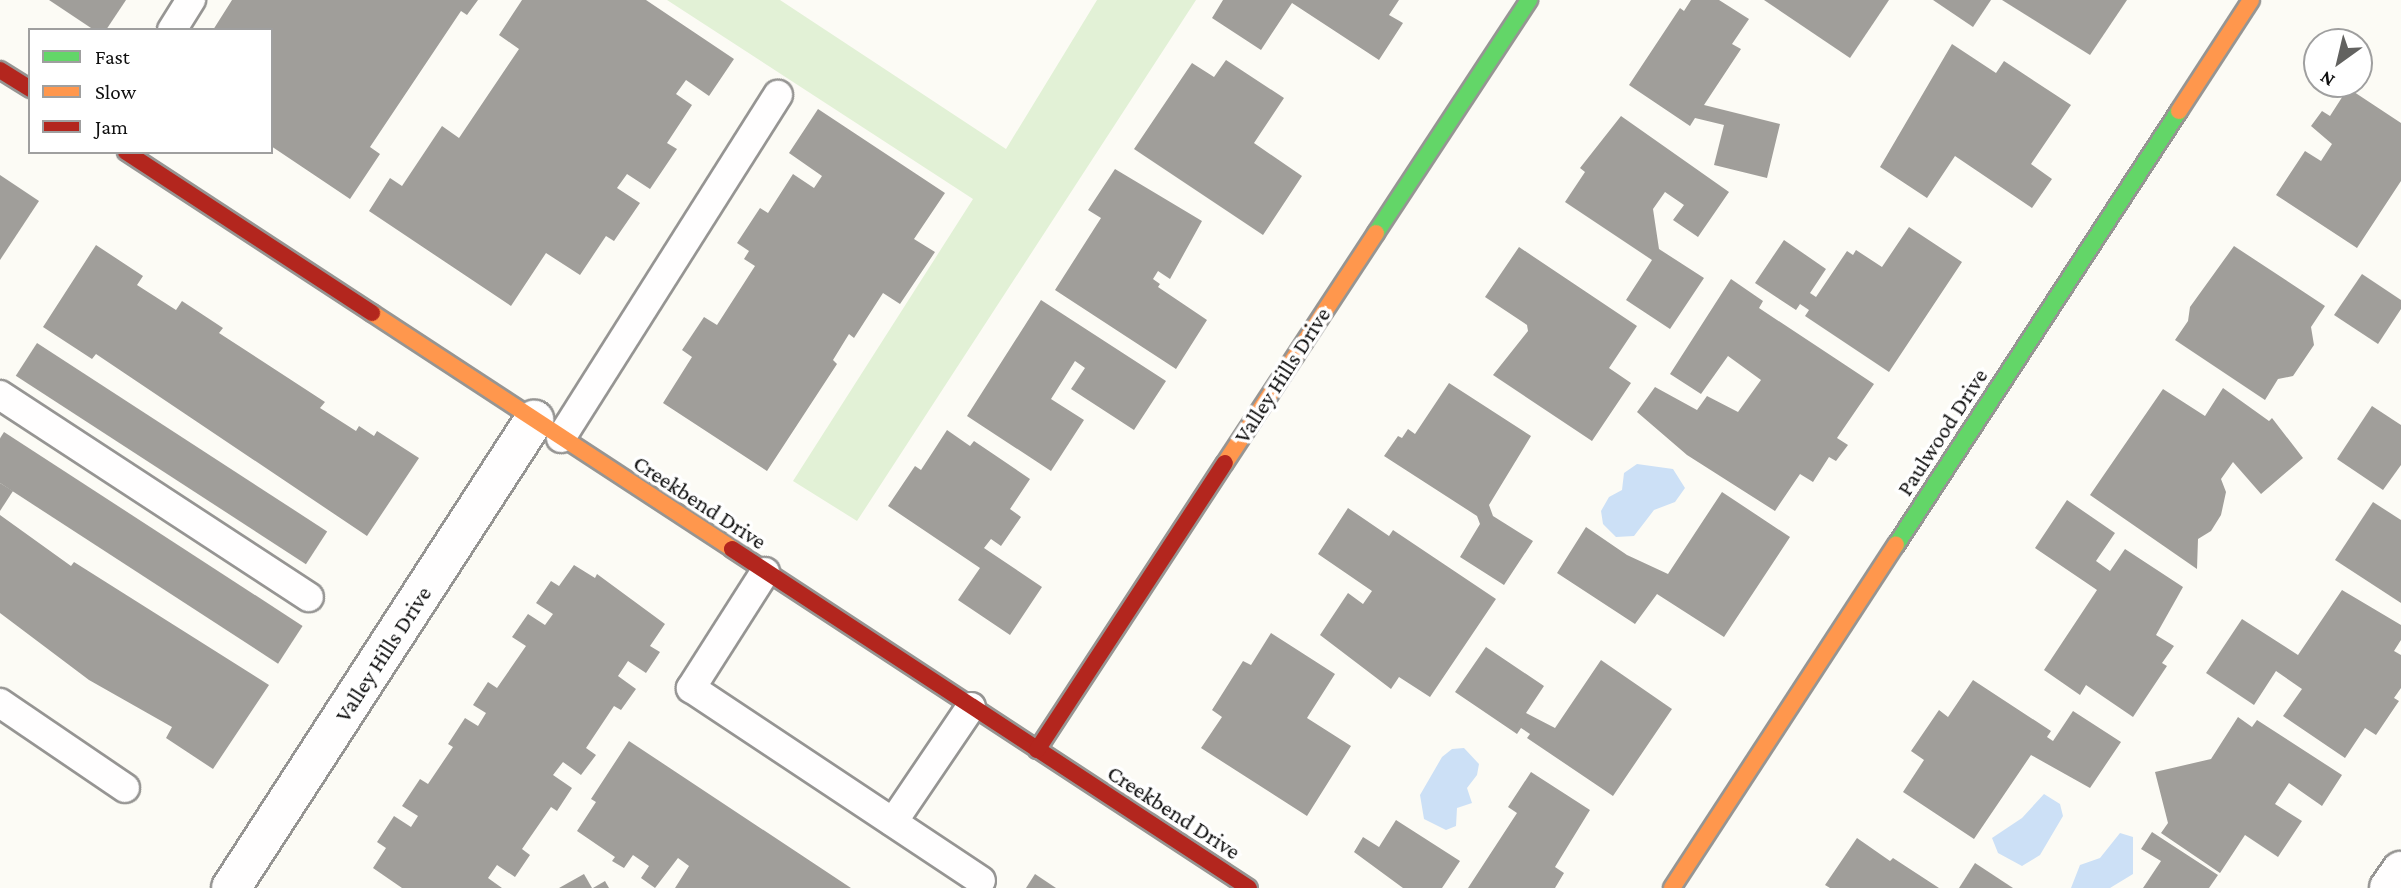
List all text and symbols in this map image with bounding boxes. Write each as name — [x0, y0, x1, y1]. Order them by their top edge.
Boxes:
legend — [28, 28, 273, 154]
north arrow — [2303, 28, 2373, 98]
text: Fast — [95, 45, 130, 69]
text: N — [2316, 67, 2338, 91]
text: Slow — [95, 80, 136, 104]
text: Jam — [95, 115, 128, 139]
street label: Valley Hills Drive — [1228, 302, 1336, 448]
street label: Paulwood Drive — [1891, 363, 1993, 501]
street label: Creekbend Drive — [628, 449, 772, 555]
street label: Valley Hills Drive — [329, 581, 437, 727]
street label: Creekbend Drive — [1102, 759, 1246, 865]

